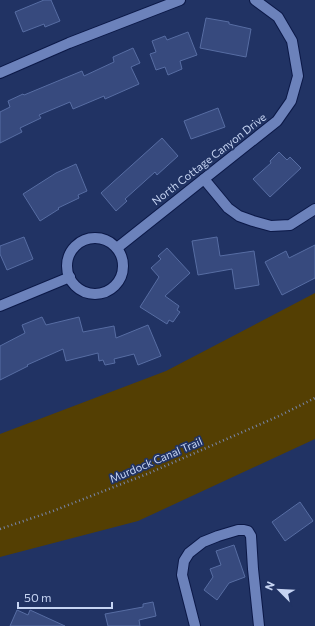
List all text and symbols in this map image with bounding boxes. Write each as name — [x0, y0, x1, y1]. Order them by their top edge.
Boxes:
street label: North Cottage Canyon Drive — [149, 110, 269, 207]
street label: Murdock Canal Trail — [108, 434, 204, 485]
north arrow — [259, 570, 299, 610]
text: N — [262, 579, 277, 592]
scale bar — [18, 584, 112, 610]
text: 50 m — [24, 590, 52, 604]

